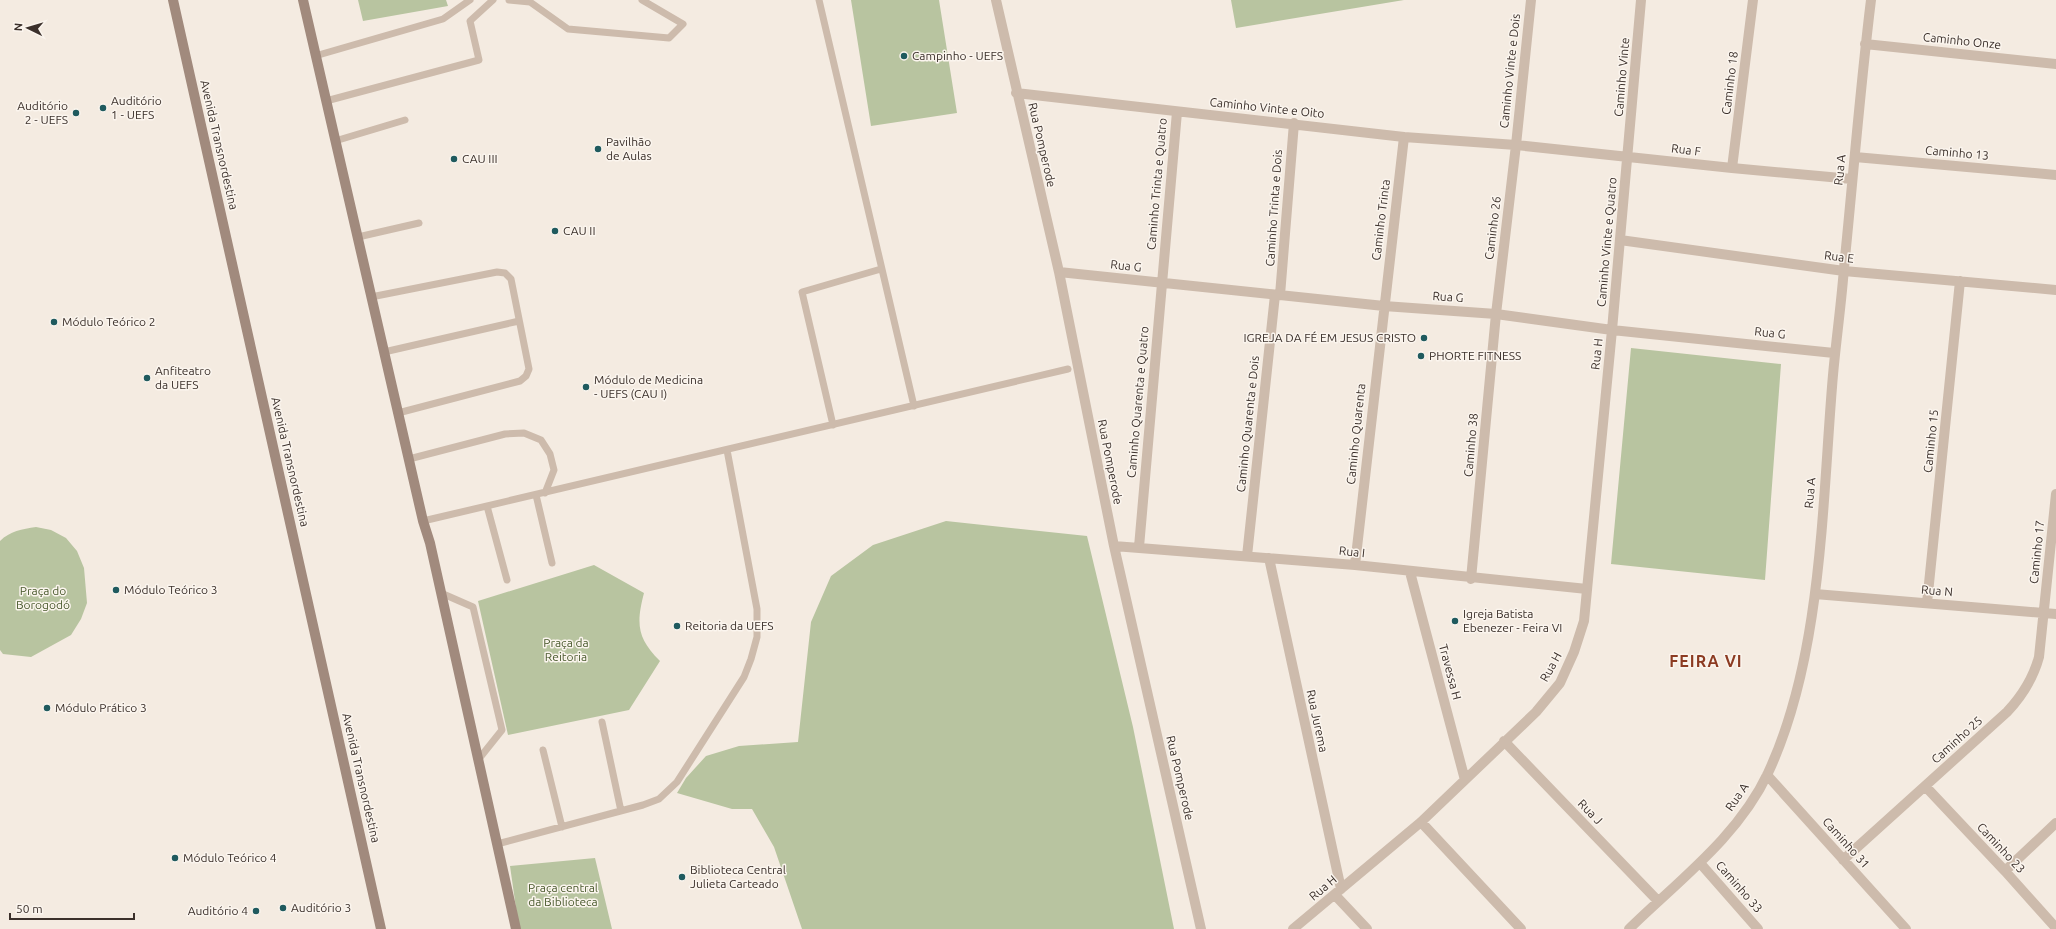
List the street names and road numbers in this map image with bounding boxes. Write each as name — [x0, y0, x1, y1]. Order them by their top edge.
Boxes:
street label: Caminho Vinte e Dois — [1497, 13, 1522, 129]
street label: Caminho Onze — [1922, 30, 2002, 51]
street label: Caminho Vinte — [1612, 37, 1631, 117]
street label: Caminho 18 — [1719, 50, 1740, 115]
street label: Avenida Transnordestina — [198, 79, 241, 211]
street label: Caminho Vinte e Oito — [1209, 95, 1325, 120]
street label: Rua Pomperode — [1026, 101, 1059, 188]
street label: Caminho Trinta e Quatro — [1144, 117, 1169, 250]
street label: Rua F — [1671, 141, 1702, 158]
street label: Caminho 13 — [1925, 143, 1989, 162]
street label: Caminho Trinta e Dois — [1263, 149, 1284, 267]
street label: Rua A — [1831, 154, 1848, 186]
street label: Caminho Vinte e Quatro — [1594, 177, 1619, 307]
street label: Caminho Trinta — [1369, 179, 1392, 261]
street label: Caminho 26 — [1482, 195, 1503, 260]
street label: Rua E — [1823, 248, 1855, 265]
street label: Rua G — [1110, 257, 1142, 274]
street label: Rua G — [1432, 289, 1464, 304]
street label: Rua G — [1754, 324, 1786, 341]
street label: Caminho Quarenta e Quatro — [1124, 326, 1151, 478]
street label: Rua H — [1588, 338, 1605, 370]
street label: Caminho Quarenta e Dois — [1234, 355, 1261, 493]
street label: Caminho Quarenta — [1344, 383, 1367, 485]
street label: Avenida Transnordestina — [269, 396, 312, 528]
street label: Caminho 15 — [1921, 409, 1940, 473]
street label: Caminho 38 — [1461, 412, 1480, 477]
street label: Rua Pomperode — [1096, 418, 1125, 506]
street label: Rua A — [1802, 477, 1817, 509]
street label: Caminho 17 — [2027, 520, 2046, 584]
street label: Rua I — [1338, 544, 1366, 559]
street label: Rua N — [1921, 583, 1953, 598]
street label: Travessa H — [1437, 643, 1464, 701]
street label: Rua H — [1537, 650, 1564, 684]
street label: Rua Jurema — [1305, 688, 1330, 753]
street label: Avenida Transnordestina — [340, 712, 383, 844]
street label: Caminho 25 — [1929, 713, 1985, 766]
street label: Rua Pomperode — [1164, 734, 1197, 821]
street label: Rua A — [1722, 780, 1751, 813]
street label: Rua J — [1576, 797, 1605, 827]
street label: Caminho 31 — [1820, 815, 1873, 871]
street label: Caminho 23 — [1975, 820, 2028, 875]
street label: Caminho 33 — [1714, 858, 1765, 915]
street label: Rua H — [1306, 872, 1339, 903]

